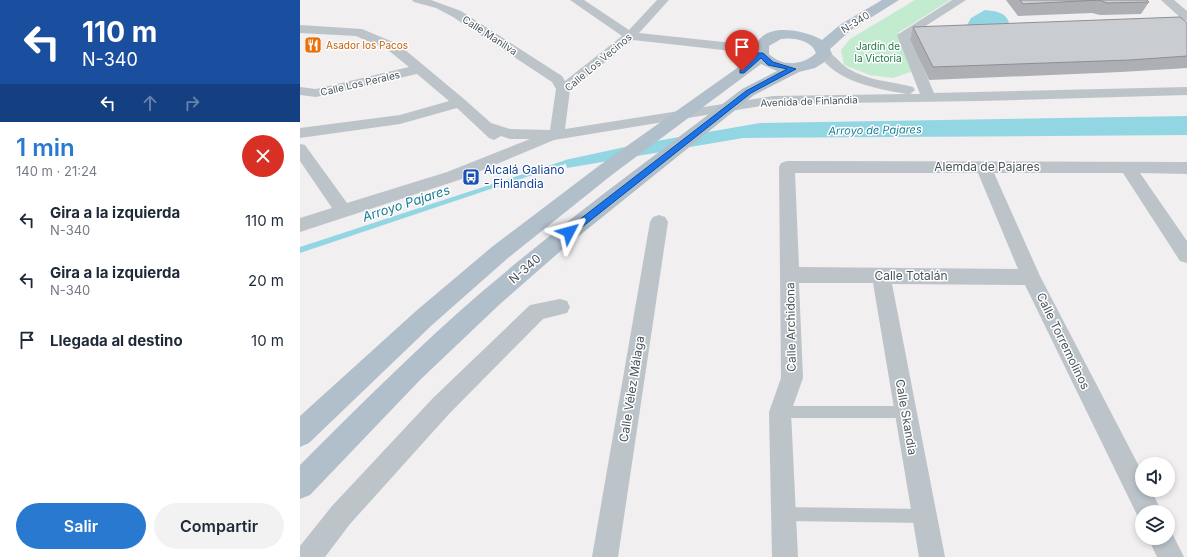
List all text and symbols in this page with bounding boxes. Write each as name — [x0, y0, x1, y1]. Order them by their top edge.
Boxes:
street label: N-340 — [839, 9, 871, 35]
street label: Calle Manilva — [460, 13, 520, 57]
text: 110 m — [82, 15, 157, 49]
icon: left — [16, 16, 68, 68]
pin — [725, 30, 759, 71]
street label: Calle Los Vecinos — [562, 31, 634, 93]
restaurant icon: Asador los Pacos — [303, 35, 323, 55]
icon: arrive — [731, 36, 753, 58]
place label: Asador los Pacos — [326, 39, 408, 51]
park label: Jardín de la Victoria — [854, 40, 902, 64]
text: N-340 — [82, 49, 138, 70]
street label: Calle Los Perales — [319, 68, 401, 98]
icon: left — [97, 92, 119, 114]
icon: ahead — [139, 92, 161, 114]
icon: right — [181, 92, 203, 114]
street label: Avenida de Finlandia — [760, 93, 858, 109]
water label: Arroyo de Pajares — [827, 122, 922, 138]
text: 1 min — [16, 133, 75, 162]
button: close — [242, 135, 284, 177]
street label: Alemda de Pajares — [934, 159, 1040, 174]
place label: Alcalá Galiano - Finlandia — [484, 162, 564, 191]
text: 140 m · 21:24 — [16, 163, 97, 179]
bus stop icon: Alcalá Galiano - Finlandia — [461, 167, 481, 187]
water label: Arroyo Pajares — [359, 181, 452, 225]
text: Gira a la izquierda — [50, 203, 180, 222]
icon: left — [16, 209, 38, 231]
text: 110 m — [245, 211, 284, 230]
position arrow — [548, 211, 590, 253]
text: N-340 — [50, 222, 90, 238]
street label: N-340 — [506, 251, 544, 286]
text: Gira a la izquierda — [50, 263, 180, 282]
street label: Calle Totalán — [874, 268, 948, 283]
icon: left — [16, 269, 38, 291]
text: 20 m — [248, 271, 284, 290]
text: N-340 — [50, 282, 90, 298]
street label: Calle Archidona — [782, 282, 799, 372]
street label: Calle Torremolinos — [1034, 290, 1093, 392]
icon: arrive — [16, 329, 38, 351]
text: Llegada al destino — [50, 331, 183, 350]
text: 10 m — [251, 331, 284, 350]
street label: Calle Vélez Málaga — [616, 335, 647, 443]
street label: Calle Skandia — [892, 378, 921, 456]
map controls — [1135, 457, 1175, 545]
button: sound — [1135, 457, 1175, 497]
button: Salir — [16, 503, 146, 549]
button: Compartir — [154, 503, 284, 549]
button: layers — [1135, 505, 1175, 545]

